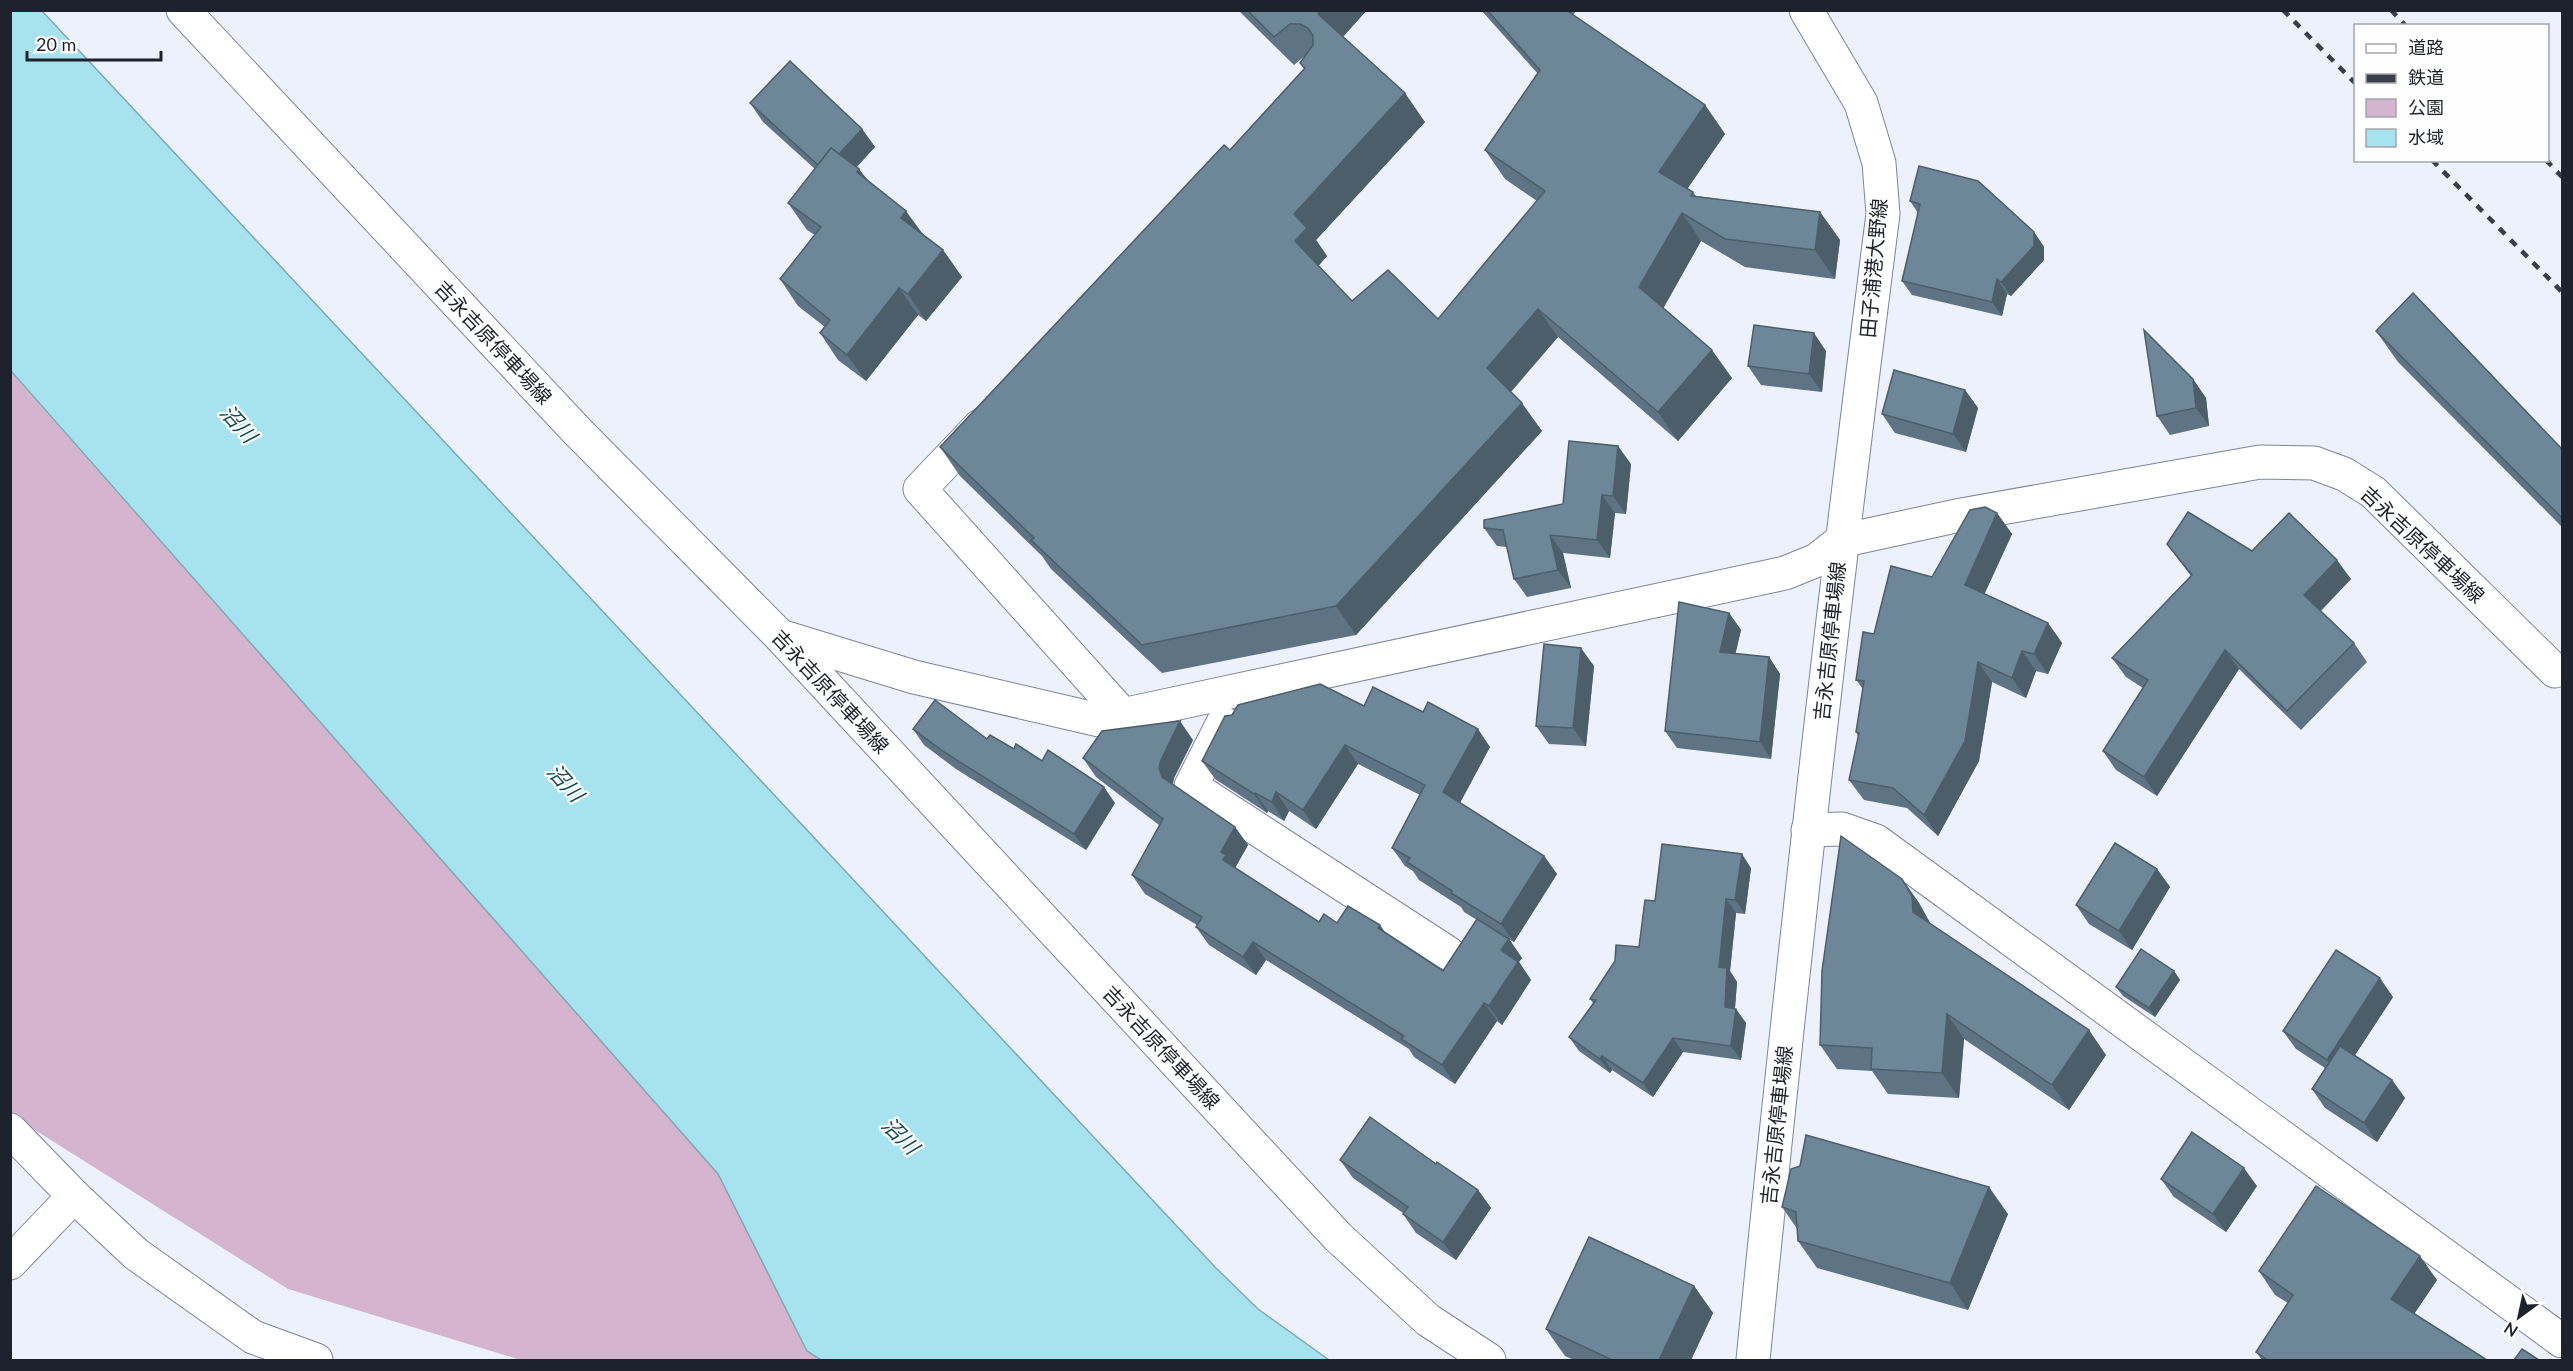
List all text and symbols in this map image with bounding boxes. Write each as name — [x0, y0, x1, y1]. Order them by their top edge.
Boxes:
scale bar — [27, 24, 160, 62]
legend — [2354, 24, 2549, 162]
text: 20 m — [36, 33, 76, 55]
text: 道路 — [2408, 36, 2444, 58]
text: 鉄道 — [2408, 66, 2444, 88]
text: 公園 — [2408, 96, 2444, 118]
text: 水域 — [2408, 126, 2444, 148]
street label: 田子浦港大野線 — [1855, 197, 1891, 339]
street label: 吉永吉原停車場線 — [431, 275, 557, 409]
water label: 沼川 — [216, 399, 264, 448]
street label: 吉永吉原停車場線 — [2356, 481, 2490, 607]
street label: 吉永吉原停車場線 — [1809, 560, 1849, 722]
street label: 吉永吉原停車場線 — [768, 624, 894, 758]
water label: 沼川 — [543, 758, 591, 807]
street label: 吉永吉原停車場線 — [1099, 980, 1225, 1114]
street label: 吉永吉原停車場線 — [1756, 1044, 1796, 1206]
water label: 沼川 — [877, 1111, 926, 1160]
north arrow — [2489, 1287, 2549, 1347]
text: N — [2500, 1319, 2521, 1341]

